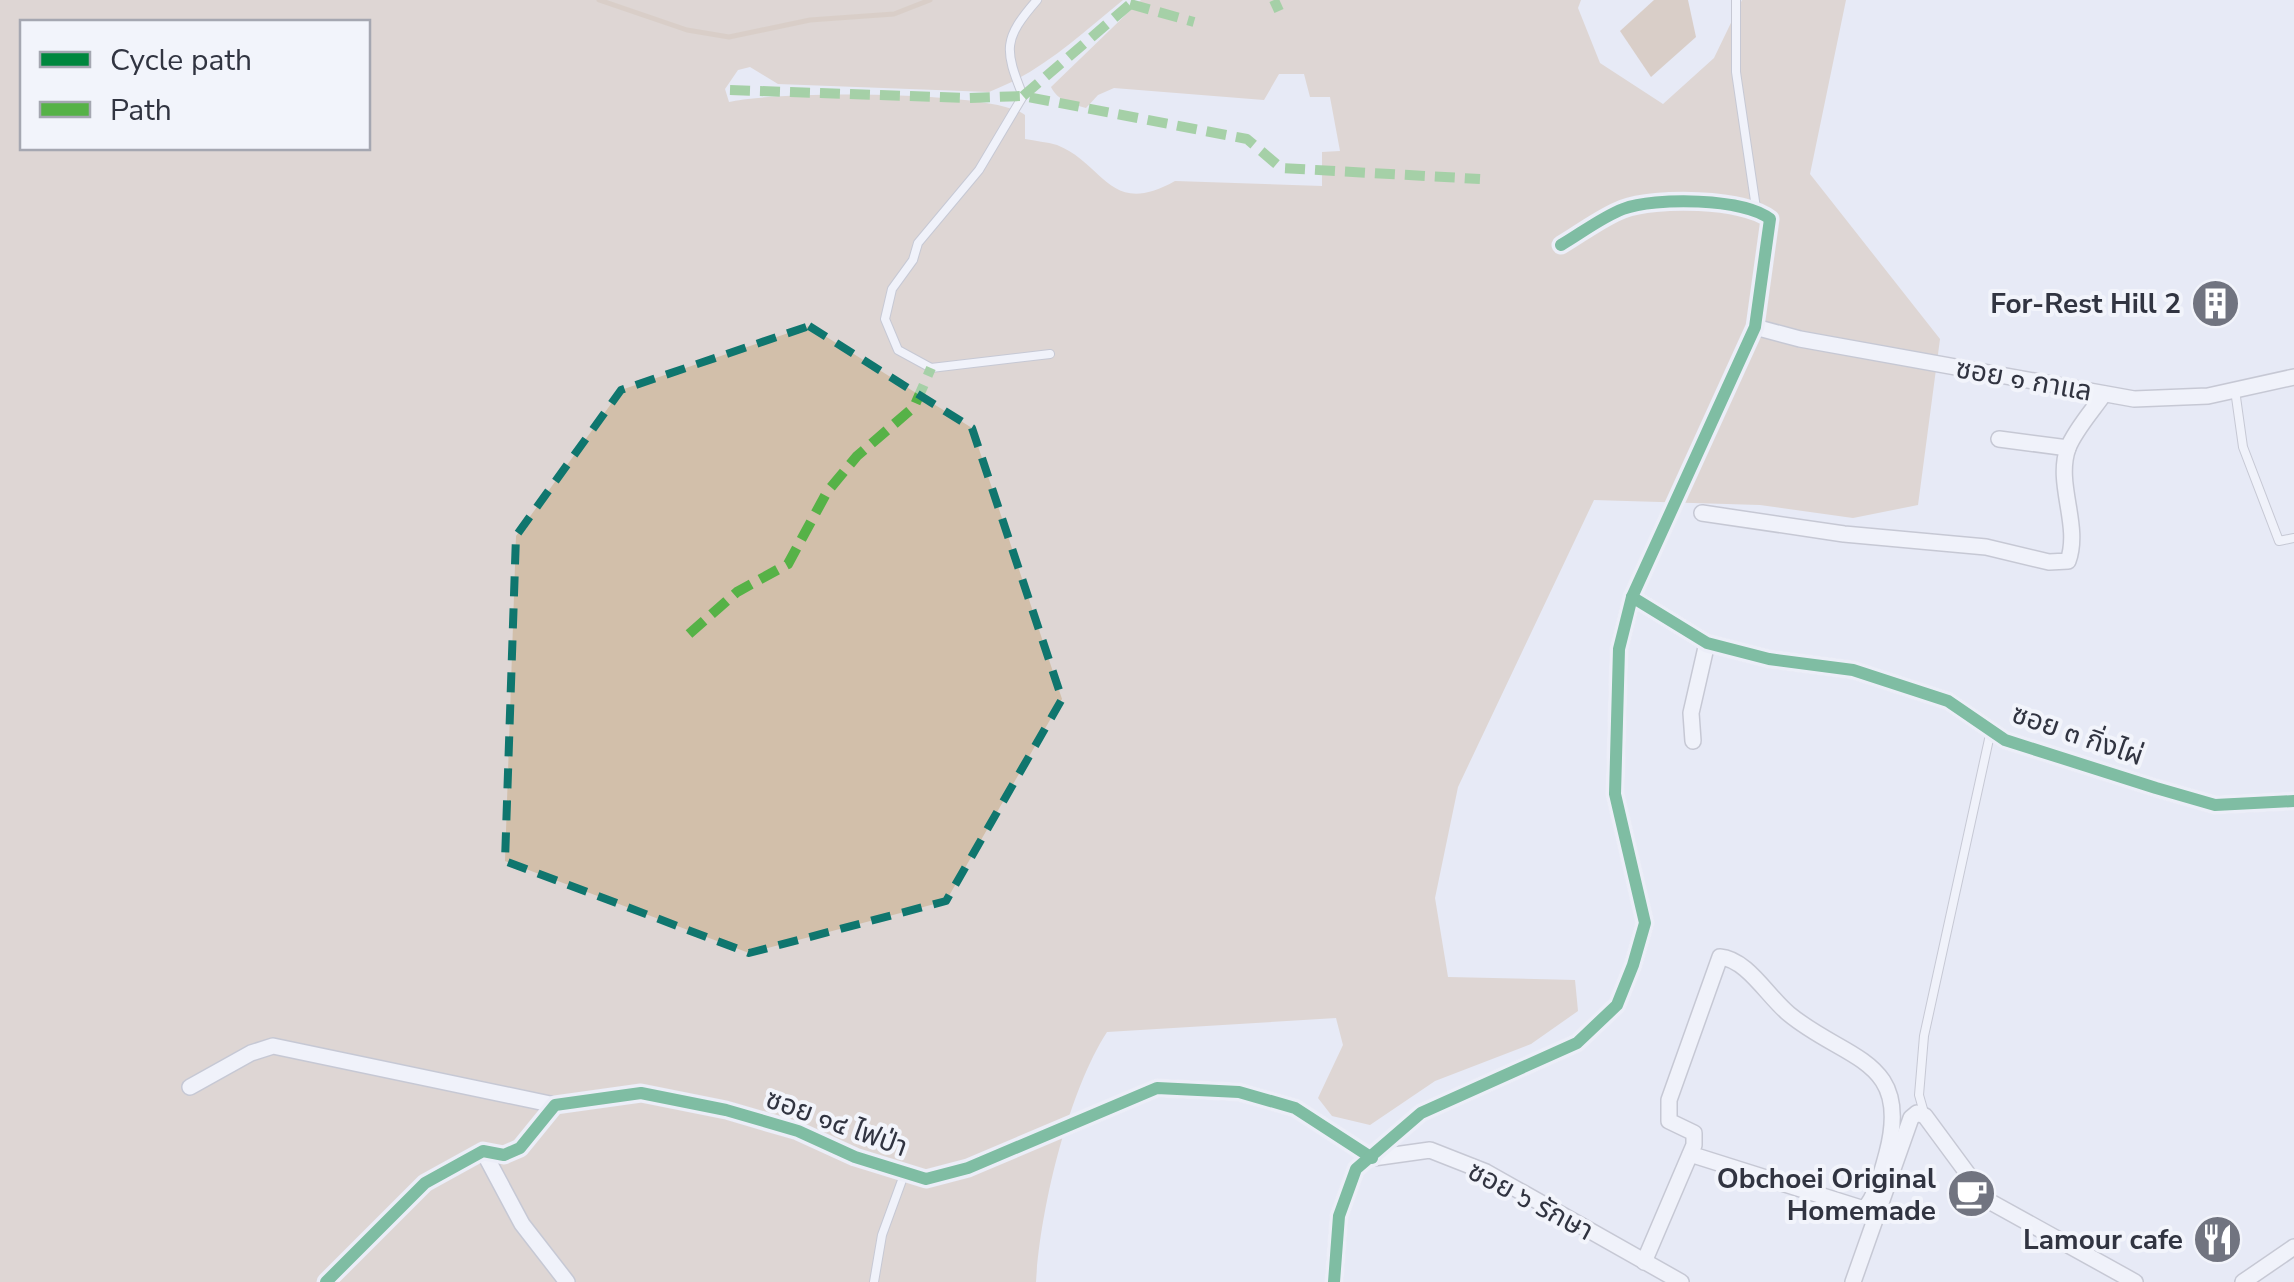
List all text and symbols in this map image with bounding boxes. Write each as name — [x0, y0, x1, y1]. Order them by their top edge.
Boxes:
legend — [20, 20, 370, 150]
text: Cycle path — [110, 40, 252, 81]
text: Path — [110, 90, 172, 131]
building icon: For-Rest Hill 2 — [2190, 277, 2242, 329]
place label: For-Rest Hill 2 — [1990, 285, 2181, 323]
street label: ซอย ๑ กาแล — [1953, 349, 2095, 411]
street label: ซอย ๓ กิ่งไผ่ — [2007, 695, 2149, 775]
street label: ซอย ๑๔ ไฟป่า — [760, 1080, 913, 1166]
street label: ซอย ๖ รักษา — [1461, 1152, 1600, 1250]
place label: Obchoei Original Homemade — [1717, 1160, 1936, 1230]
cafe icon: Obchoei Original Homemade — [1945, 1168, 1997, 1220]
restaurant icon: Lamour cafe — [2192, 1213, 2244, 1265]
place label: Lamour cafe — [2023, 1221, 2183, 1259]

